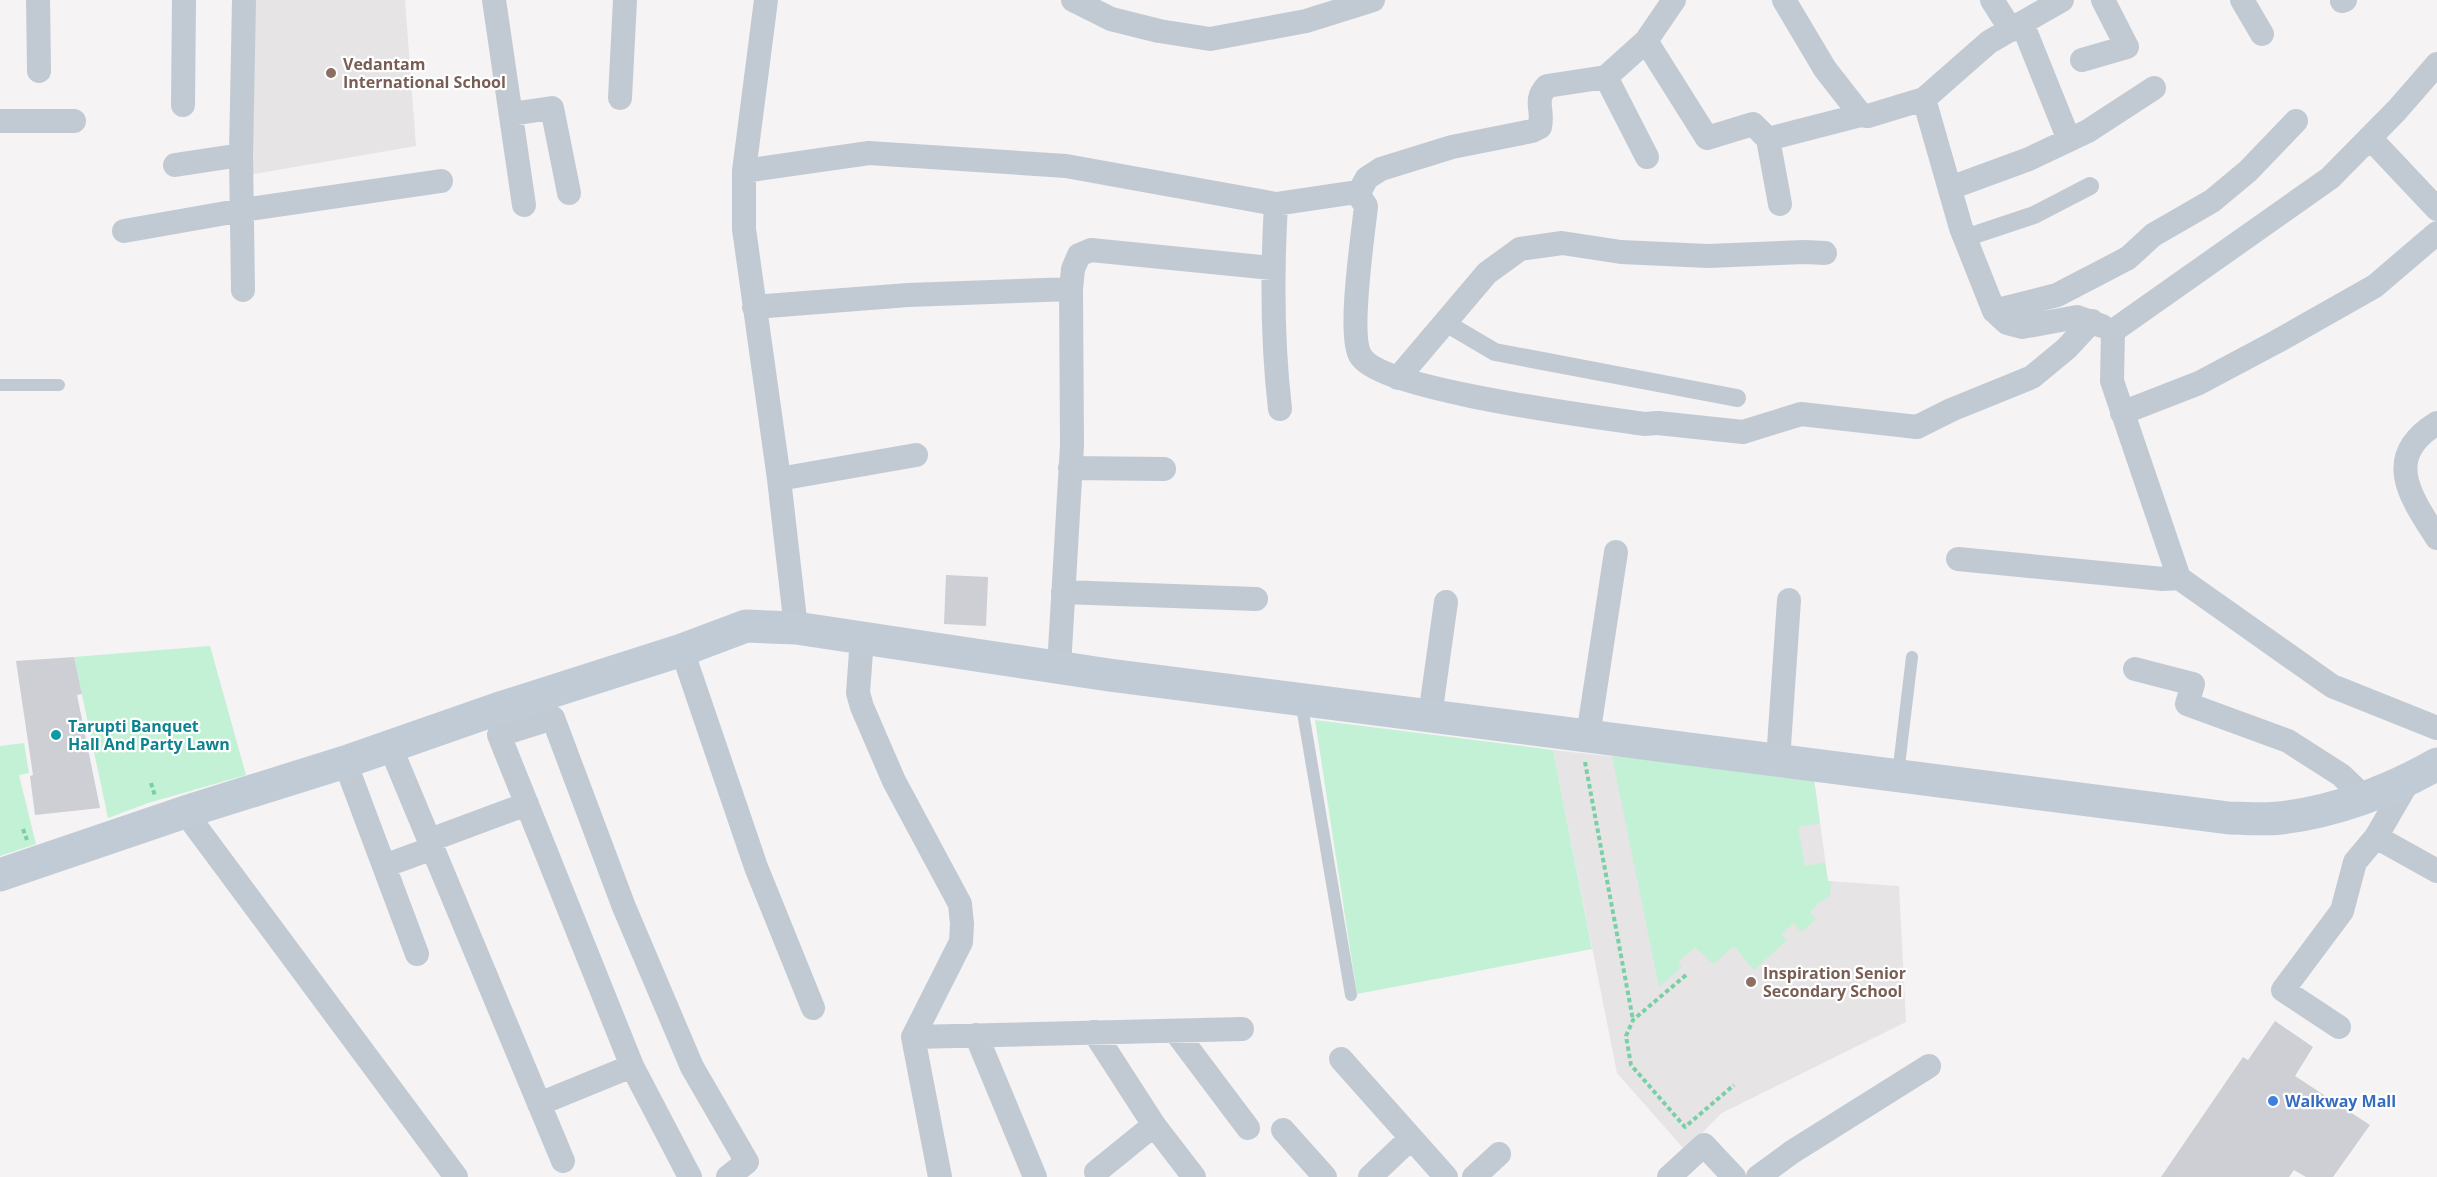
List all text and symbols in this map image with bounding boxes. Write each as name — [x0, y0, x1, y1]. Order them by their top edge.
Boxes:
place label: Vedantam International School — [343, 53, 506, 93]
marker: Vedantam International School — [324, 66, 338, 80]
place label: Tarupti Banquet Hall And Party Lawn — [68, 715, 230, 755]
marker: Tarupti Banquet Hall And Party Lawn — [49, 728, 63, 742]
place label: Inspiration Senior Secondary School — [1763, 962, 1906, 1002]
marker: Inspiration Senior Secondary School — [1744, 975, 1758, 989]
place label: Walkway Mall — [2285, 1090, 2396, 1112]
marker: Walkway Mall — [2266, 1094, 2280, 1108]

